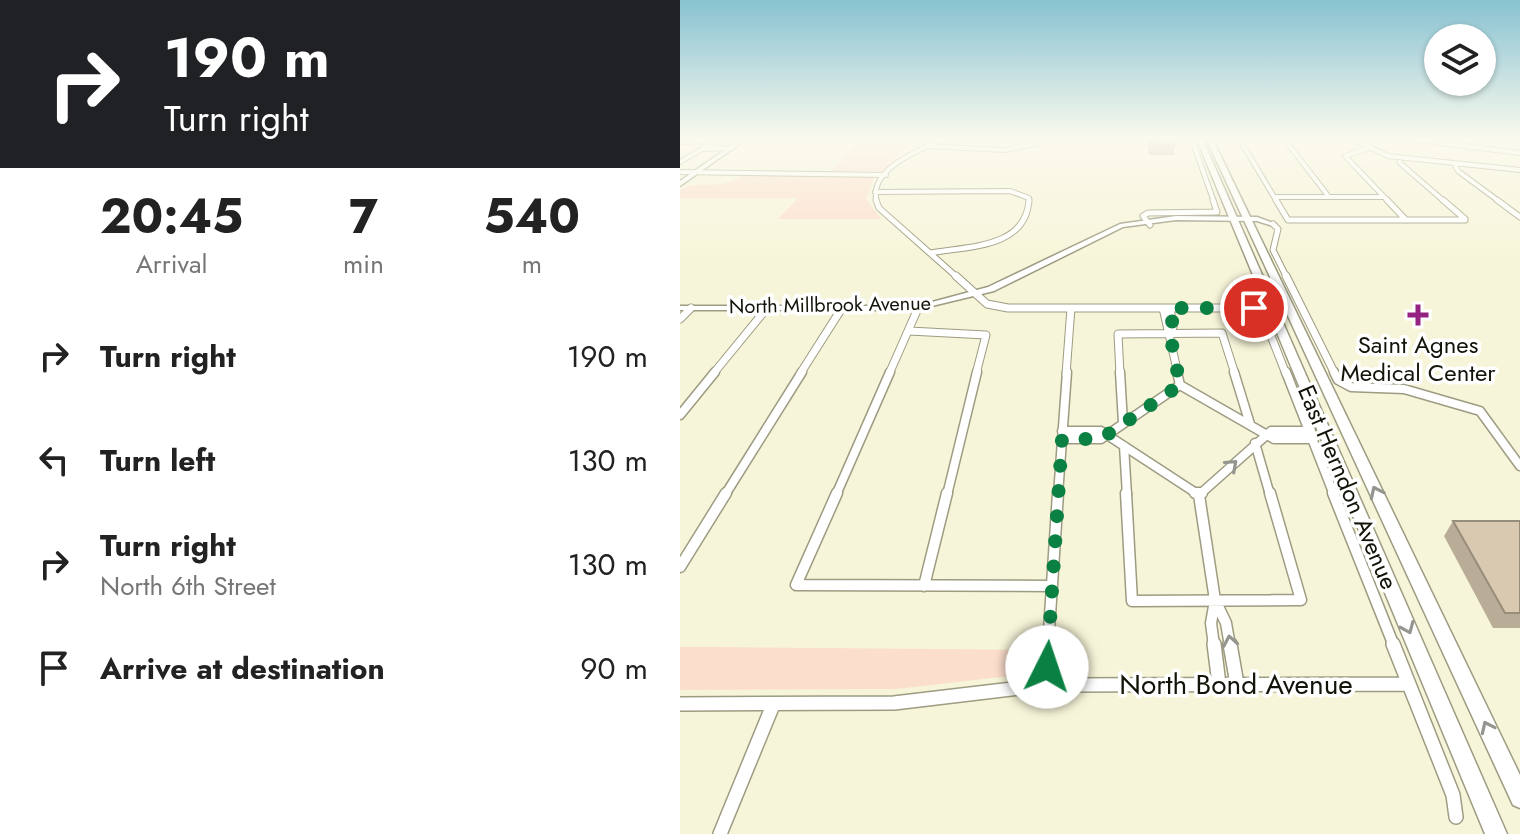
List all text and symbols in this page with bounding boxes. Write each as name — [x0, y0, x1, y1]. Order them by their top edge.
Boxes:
text: 190 m — [164, 17, 330, 98]
map controls — [1424, 24, 1496, 96]
button: layers — [1424, 24, 1496, 96]
icon: right — [32, 32, 136, 136]
text: Turn right — [164, 92, 309, 144]
text: 20:45 — [100, 182, 243, 251]
text: 7 — [349, 182, 378, 251]
text: 540 — [484, 182, 580, 251]
text: Arrival — [136, 245, 207, 283]
text: min — [343, 245, 384, 283]
text: m — [522, 245, 542, 283]
pin — [1220, 274, 1288, 342]
icon: arrive — [1232, 286, 1276, 330]
street label: North Millbrook Avenue — [729, 289, 931, 321]
marker: Saint Agnes Medical Center — [1407, 304, 1429, 326]
place label: Saint Agnes Medical Center — [1340, 327, 1496, 390]
icon: right — [32, 334, 76, 378]
text: Turn right — [100, 335, 236, 378]
text: 190 m — [567, 335, 648, 378]
street label: East Herndon Avenue — [1289, 379, 1407, 595]
icon: left — [32, 438, 76, 482]
text: Turn left — [100, 439, 215, 482]
text: 130 m — [568, 439, 648, 482]
one-way arrow — [1222, 460, 1237, 475]
one-way arrow — [1370, 486, 1386, 501]
text: Turn right — [100, 524, 236, 567]
icon: right — [32, 542, 76, 586]
text: 130 m — [568, 543, 648, 586]
text: North 6th Street — [100, 567, 276, 605]
one-way arrow — [1399, 620, 1415, 634]
position arrow — [1005, 625, 1089, 709]
one-way arrow — [1222, 634, 1239, 648]
icon: arrive — [32, 646, 76, 690]
text: Arrive at destination — [100, 647, 385, 690]
text: 90 m — [580, 647, 648, 690]
street label: North Bond Avenue — [1119, 664, 1353, 705]
one-way arrow — [1481, 721, 1497, 736]

